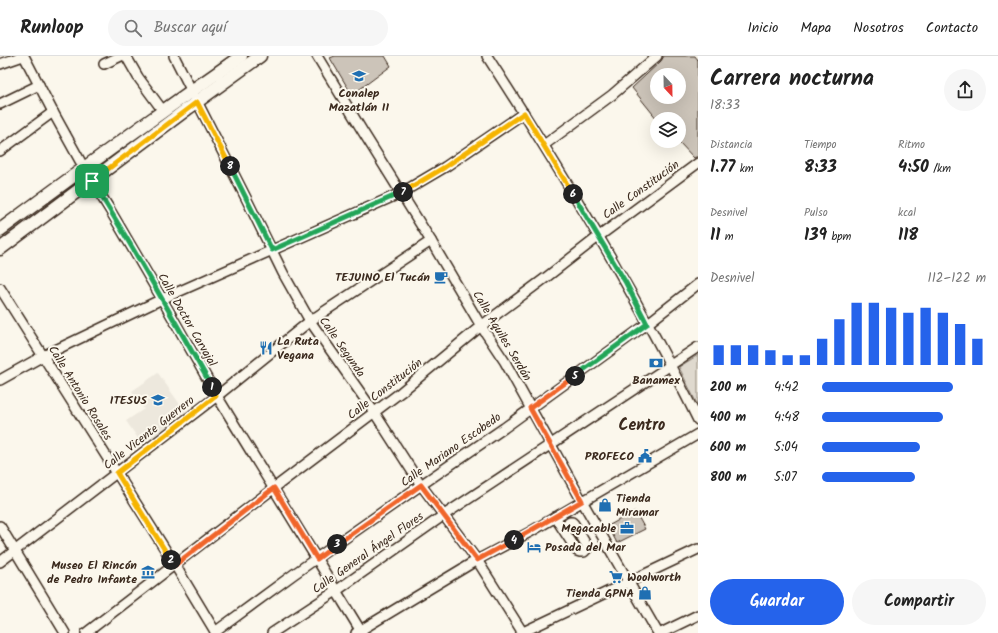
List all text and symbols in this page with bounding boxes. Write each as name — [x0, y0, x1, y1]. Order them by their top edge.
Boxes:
search box — [108, 10, 388, 46]
text: Runloop — [20, 13, 84, 43]
text: Buscar aquí — [154, 16, 227, 40]
icon: search — [122, 17, 144, 39]
text: Inicio — [747, 17, 778, 39]
text: Mapa — [800, 17, 831, 39]
text: Nosotros — [853, 17, 904, 39]
text: Contacto — [926, 17, 978, 39]
text: Carrera nocturna — [710, 62, 874, 97]
school or university icon: Conalep Mazatlán II — [351, 68, 367, 84]
north arrow — [650, 68, 686, 104]
map controls — [650, 68, 686, 148]
button: share — [944, 69, 986, 111]
place label: Conalep Mazatlán II — [329, 84, 390, 117]
text: 18:33 — [710, 95, 740, 116]
button: layers — [650, 112, 686, 148]
text: Distancia — [710, 136, 752, 154]
text: Tiempo — [804, 136, 836, 154]
text: Ritmo — [898, 136, 925, 154]
text: 1.77 — [710, 154, 735, 181]
text: 8:33 — [804, 154, 837, 181]
text: 4:50 — [898, 154, 929, 181]
pin: 8 — [220, 156, 240, 176]
street label: Calle Constitución — [599, 156, 683, 224]
text: 8 — [227, 157, 233, 175]
text: km — [735, 160, 754, 178]
text: /km — [929, 160, 951, 178]
pin — [75, 164, 109, 198]
icon: arrive — [81, 170, 103, 192]
pin: 7 — [393, 182, 413, 202]
text: 7 — [400, 183, 406, 201]
pin: 6 — [563, 184, 583, 204]
text: 6 — [570, 185, 576, 203]
text: Desnivel — [710, 204, 748, 222]
text: Pulso — [804, 204, 828, 222]
text: kcal — [898, 204, 916, 222]
text: 11 — [710, 222, 720, 249]
text: 139 — [804, 222, 827, 249]
text: 118 — [898, 222, 918, 249]
text: m — [720, 228, 733, 246]
text: bpm — [827, 228, 851, 246]
place label: TEJUINO El Tucán — [335, 268, 430, 287]
text: Desnivel — [710, 268, 754, 289]
text: 112–122 m — [928, 268, 986, 289]
cafe icon: TEJUINO El Tucán — [433, 269, 449, 285]
street label: Calle Doctor Carvajal — [152, 270, 222, 370]
street label: Calle Aquiles Serdán — [467, 287, 537, 385]
street label: Calle Segunda — [314, 313, 370, 381]
place label: La Ruta Vegana — [277, 332, 319, 365]
restaurant icon: La Ruta Vegana — [258, 340, 274, 356]
street label: Calle Antonio Rosales — [43, 342, 117, 444]
street label: Calle Constitución — [343, 354, 427, 424]
bank icon: Banamex — [648, 355, 664, 371]
pin: 5 — [565, 366, 585, 386]
text: 5 — [572, 367, 578, 385]
place label: Banamex — [632, 371, 680, 390]
pin: 1 — [202, 377, 222, 397]
text: 200 m — [710, 377, 747, 398]
text: 4:42 — [774, 377, 799, 398]
text: 1 — [210, 378, 214, 396]
street label: Calle Vicente Guerrero — [99, 391, 199, 475]
place label: ITESUS — [110, 391, 147, 410]
school or university icon: ITESUS — [150, 392, 166, 408]
text: 400 m — [710, 407, 746, 428]
text: 4:48 — [774, 407, 799, 428]
street label: Calle Mariano Escobedo — [397, 408, 505, 492]
district label: Centro — [619, 413, 665, 438]
text: 600 m — [710, 437, 746, 458]
text: 5:04 — [774, 437, 798, 458]
place label: PROFECO — [585, 447, 635, 466]
public building icon: PROFECO — [637, 448, 653, 464]
text: 800 m — [710, 467, 747, 488]
text: 5:07 — [774, 467, 797, 488]
place label: Tienda Miramar — [616, 489, 660, 522]
shop icon: Tienda Miramar — [597, 497, 613, 513]
street label: Calle General Ángel Flores — [308, 507, 428, 599]
place label: Megacable — [561, 519, 616, 538]
office icon: Megacable — [619, 520, 635, 536]
pin: 4 — [504, 530, 524, 550]
text: 4 — [511, 531, 517, 549]
pin: 3 — [327, 534, 347, 554]
text: 3 — [334, 535, 340, 553]
place label: Posada del Mar — [545, 538, 626, 557]
hotel icon: Posada del Mar — [526, 539, 542, 555]
pin: 2 — [161, 550, 181, 570]
text: 2 — [168, 551, 174, 569]
place label: Museo El Rincón de Pedro Infante — [47, 556, 137, 589]
museum icon: Museo El Rincón de Pedro Infante — [140, 564, 156, 580]
place label: Woolworth — [627, 568, 681, 587]
supermarket icon: Woolworth — [608, 569, 624, 585]
button: Guardar — [710, 579, 844, 625]
button: Compartir — [852, 579, 986, 625]
place label: Tienda GPNA — [566, 584, 634, 603]
shop icon: Tienda GPNA — [637, 585, 653, 601]

